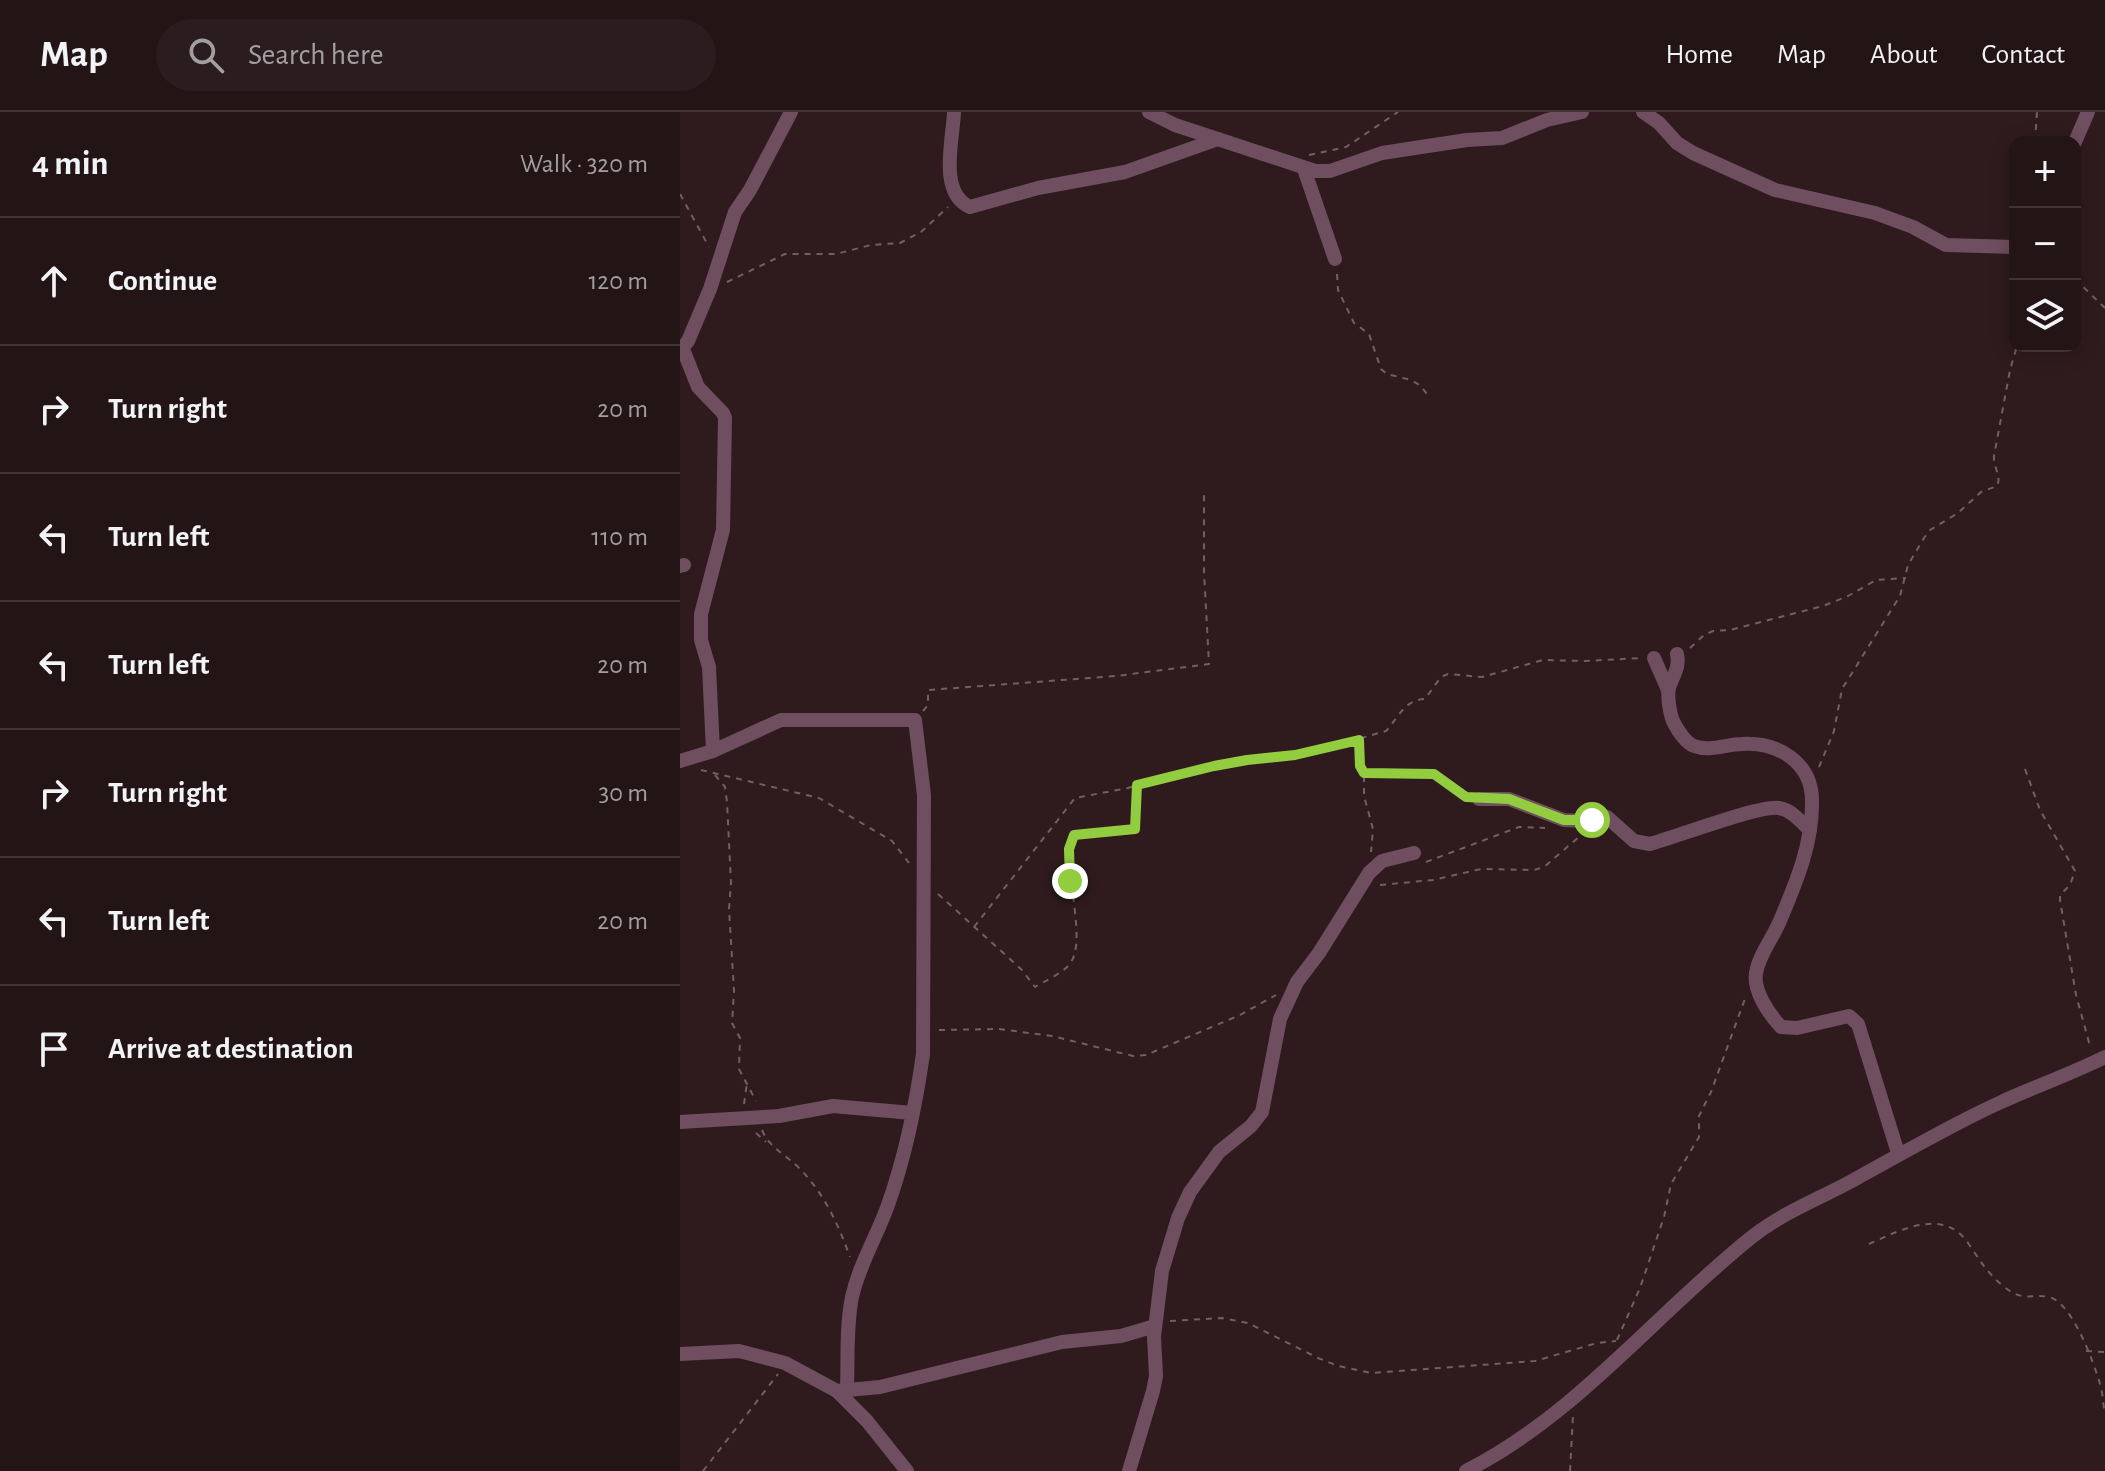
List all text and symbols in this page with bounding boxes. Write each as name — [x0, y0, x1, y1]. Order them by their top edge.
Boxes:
search box — [156, 19, 716, 91]
icon: search — [184, 33, 228, 77]
text: Map — [40, 36, 108, 74]
text: Search here — [248, 40, 384, 70]
text: Home — [1666, 41, 1733, 69]
text: Map — [1777, 41, 1826, 69]
text: About — [1870, 41, 1938, 69]
text: Contact — [1982, 41, 2065, 69]
map controls — [2009, 136, 2081, 352]
button: + — [2009, 136, 2081, 208]
text: 4 min — [32, 147, 109, 181]
text: Walk · 320 m — [520, 151, 648, 177]
button: − — [2009, 208, 2081, 280]
icon: ahead — [32, 259, 76, 303]
text: Continue — [108, 266, 217, 296]
text: 120 m — [588, 268, 648, 294]
button: layers — [2009, 280, 2081, 352]
icon: right — [32, 387, 76, 431]
text: Turn right — [108, 394, 227, 424]
text: 20 m — [597, 396, 648, 422]
icon: left — [32, 515, 76, 559]
text: Turn left — [108, 522, 209, 552]
text: 110 m — [591, 524, 648, 550]
icon: left — [32, 643, 76, 687]
text: Turn left — [108, 650, 209, 680]
text: 20 m — [597, 652, 648, 678]
icon: right — [32, 771, 76, 815]
text: Turn right — [108, 778, 227, 808]
text: 30 m — [598, 780, 648, 806]
route start — [1574, 802, 1610, 838]
route end — [1052, 863, 1088, 899]
icon: left — [32, 899, 76, 943]
text: Turn left — [108, 906, 209, 936]
text: 20 m — [597, 908, 648, 934]
icon: arrive — [32, 1027, 76, 1071]
text: Arrive at destination — [108, 1034, 354, 1064]

